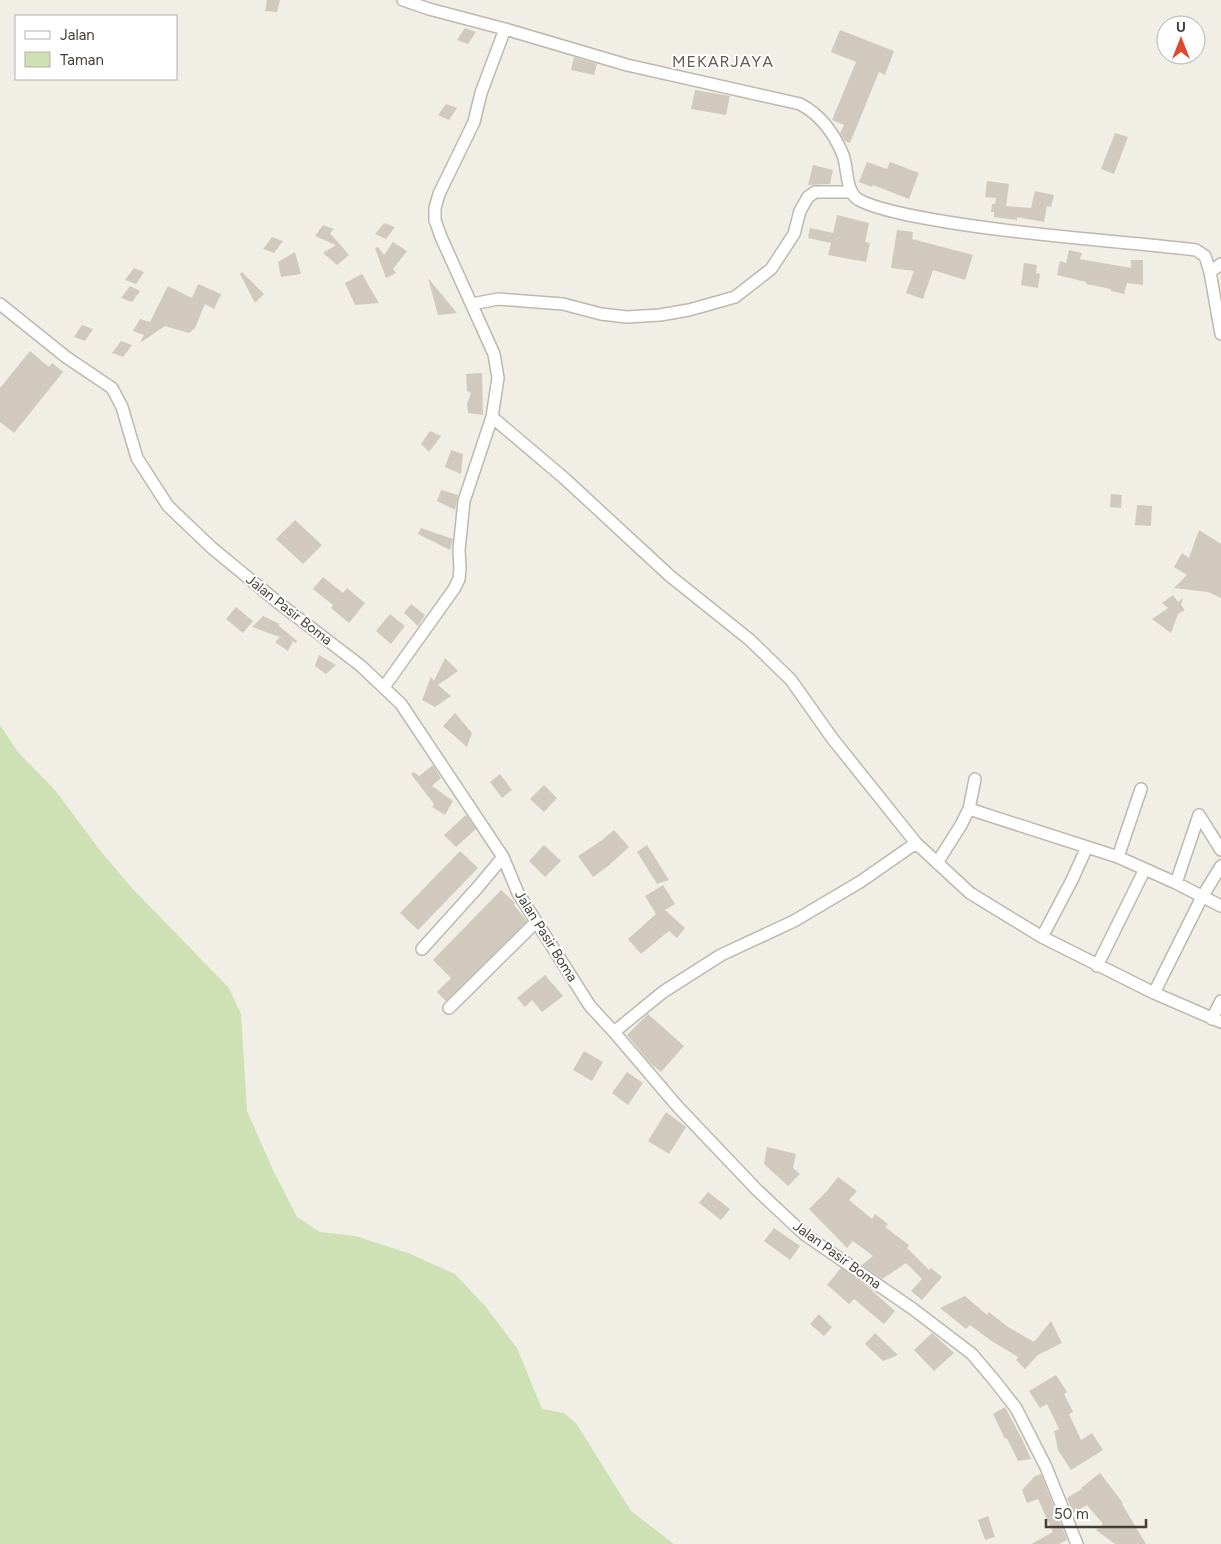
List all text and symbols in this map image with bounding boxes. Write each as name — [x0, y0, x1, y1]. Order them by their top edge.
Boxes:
legend — [15, 15, 178, 80]
north arrow — [1156, 15, 1206, 65]
text: U — [1176, 19, 1186, 36]
text: Jalan — [60, 26, 95, 44]
text: Taman — [60, 51, 104, 69]
district label: MEKARJAYA — [672, 52, 774, 71]
street label: Jalan Pasir Boma — [243, 571, 335, 649]
street label: Jalan Pasir Boma — [511, 887, 581, 985]
street label: Jalan Pasir Boma — [790, 1217, 884, 1293]
scale bar — [1046, 1496, 1146, 1528]
text: 50 m — [1054, 1505, 1089, 1523]

